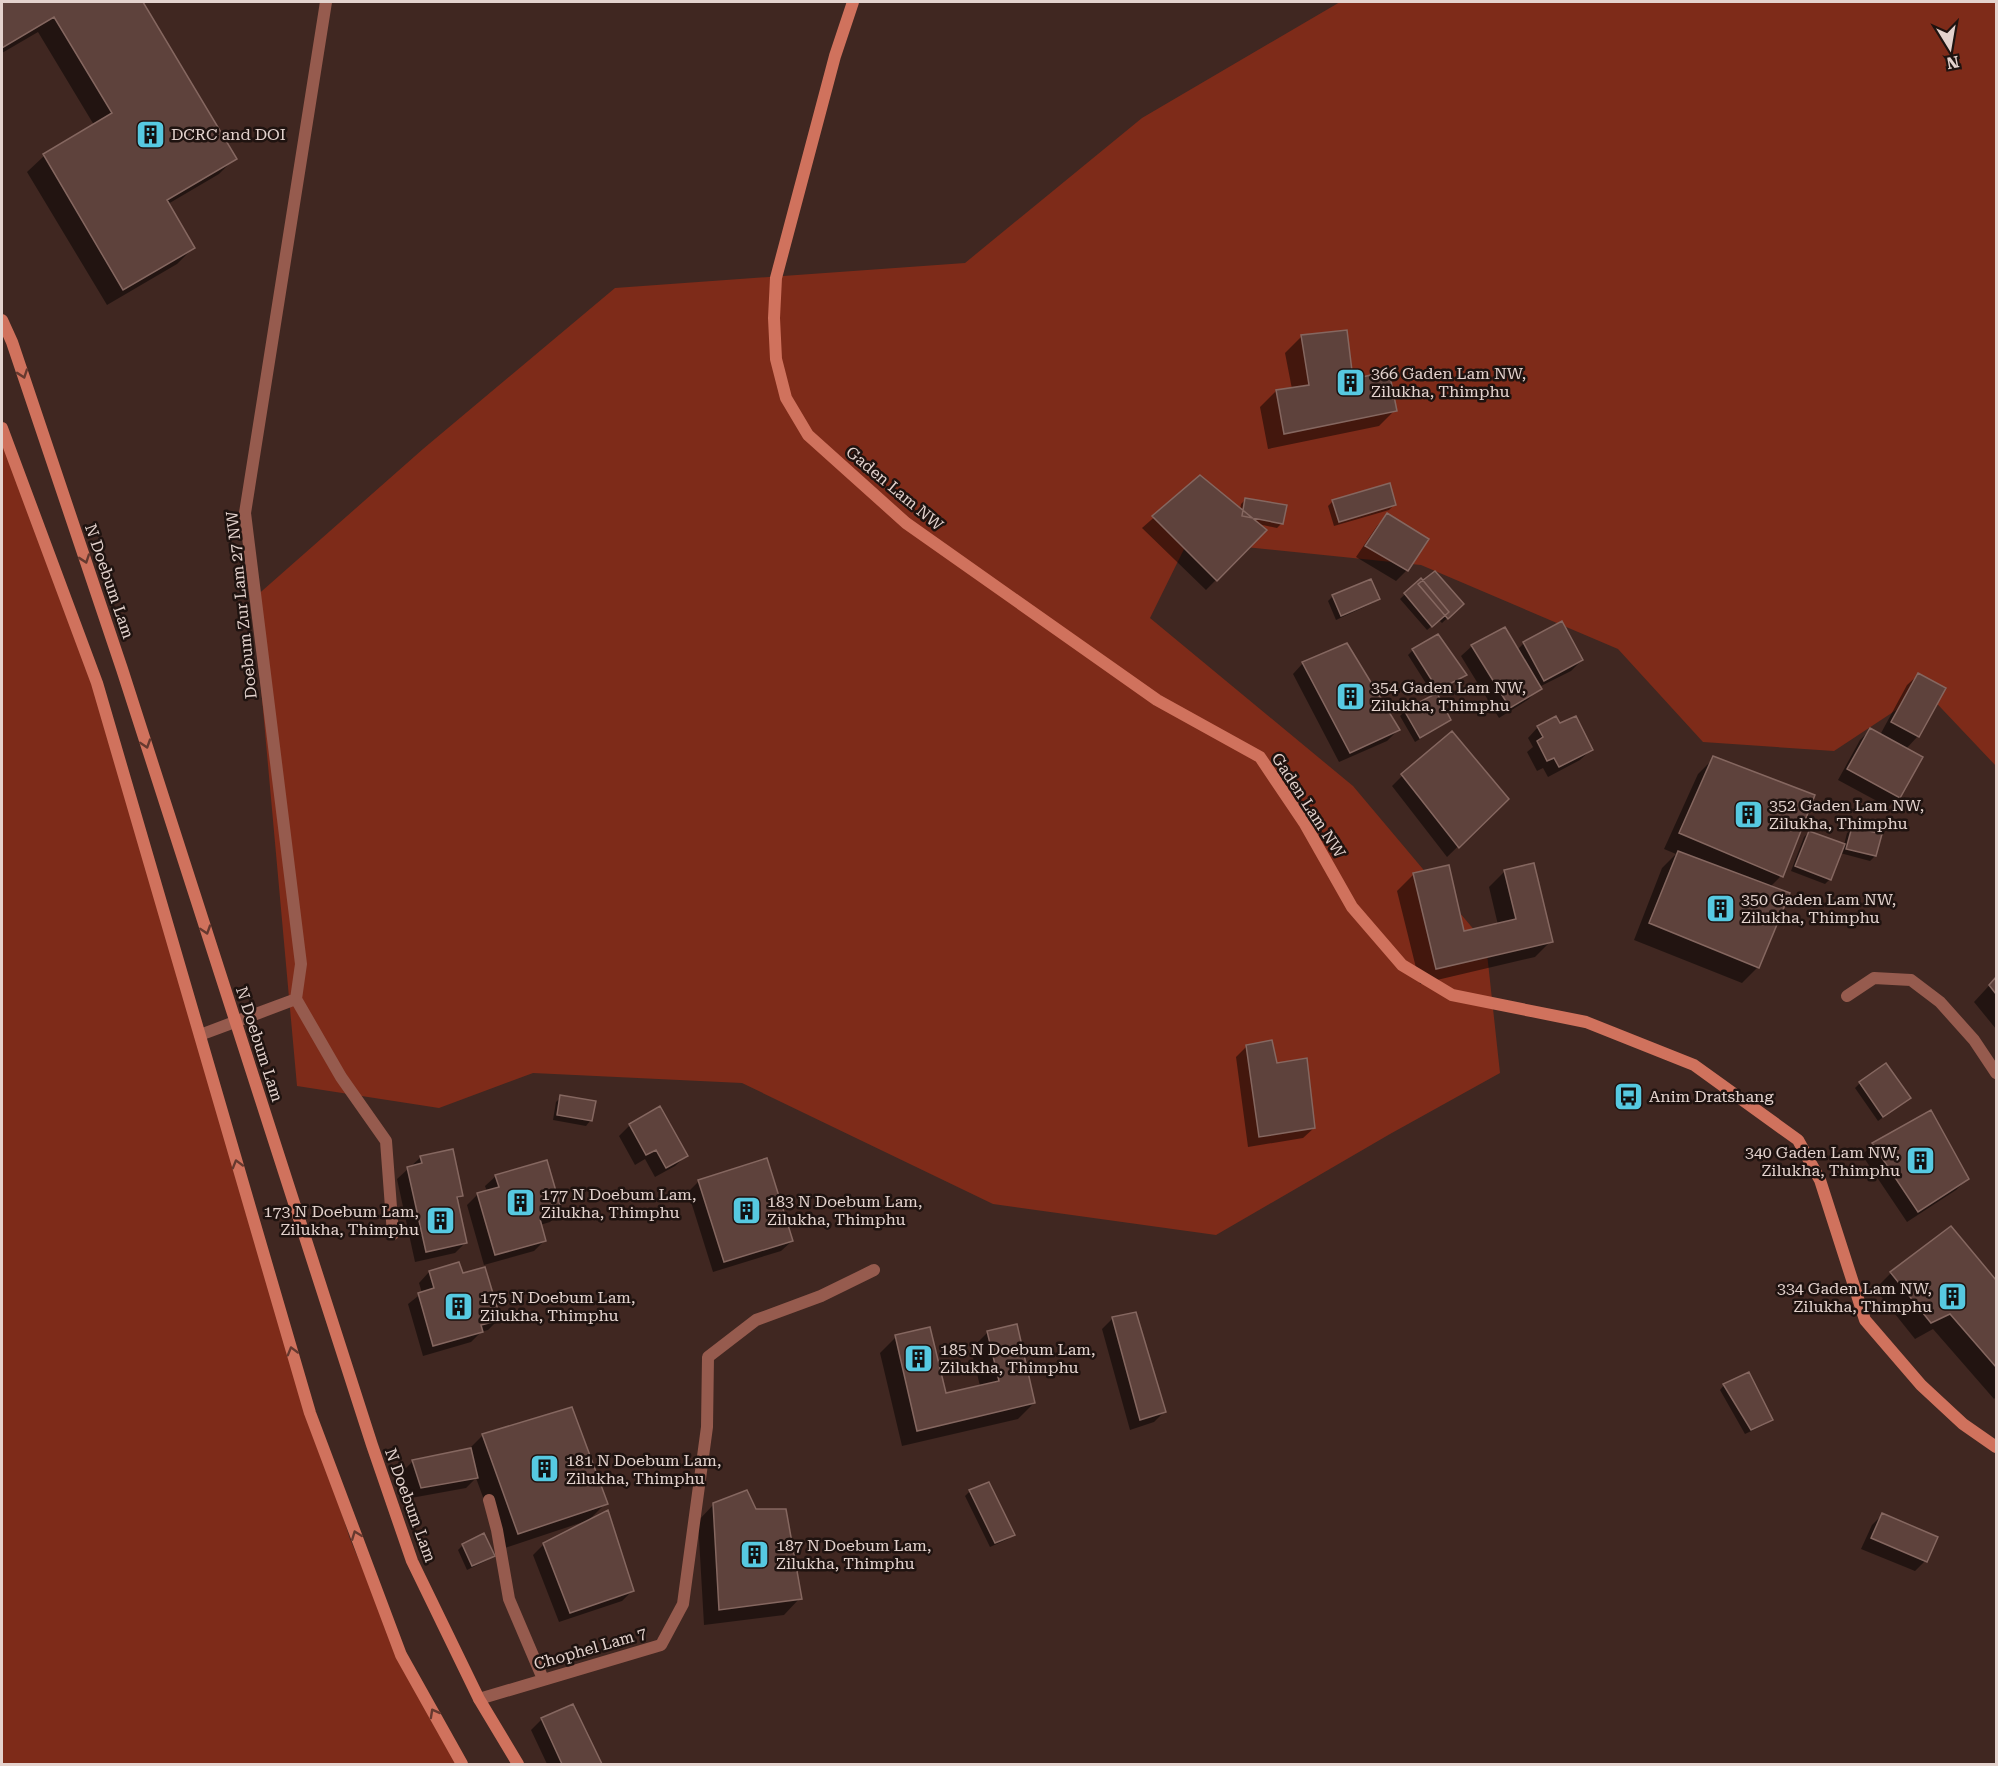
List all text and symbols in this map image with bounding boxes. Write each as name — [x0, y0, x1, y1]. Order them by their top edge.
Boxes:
north arrow — [1920, 18, 1980, 78]
text: N — [1945, 52, 1961, 73]
building icon: DCRC and DOI — [134, 118, 166, 150]
place label: DCRC and DOI — [171, 125, 286, 144]
place label: 366 Gaden Lam NW, Zilukha, Thimphu — [1371, 364, 1526, 401]
building icon: 366 Gaden Lam NW, Zilukha, Thimphu — [1334, 366, 1366, 398]
one-way arrow — [16, 368, 28, 379]
street label: Gaden Lam NW — [842, 442, 948, 535]
street label: Doebum Zur Lam 27 NW — [222, 509, 261, 700]
street label: N Doebum Lam — [81, 521, 138, 641]
one-way arrow — [78, 553, 90, 564]
place label: 354 Gaden Lam NW, Zilukha, Thimphu — [1371, 678, 1526, 715]
building icon: 354 Gaden Lam NW, Zilukha, Thimphu — [1334, 680, 1366, 712]
one-way arrow — [139, 738, 151, 749]
street label: Gaden Lam NW — [1268, 749, 1350, 862]
place label: 352 Gaden Lam NW, Zilukha, Thimphu — [1769, 796, 1924, 833]
building icon: 352 Gaden Lam NW, Zilukha, Thimphu — [1732, 798, 1764, 830]
place label: 350 Gaden Lam NW, Zilukha, Thimphu — [1741, 890, 1896, 927]
building icon: 350 Gaden Lam NW, Zilukha, Thimphu — [1704, 892, 1736, 924]
one-way arrow — [199, 924, 211, 935]
street label: N Doebum Lam — [232, 984, 287, 1105]
bus stop icon: Anim Dratshang — [1612, 1080, 1644, 1112]
place label: Anim Dratshang — [1649, 1087, 1774, 1106]
place label: 340 Gaden Lam NW, Zilukha, Thimphu — [1745, 1143, 1900, 1180]
building icon: 340 Gaden Lam NW, Zilukha, Thimphu — [1905, 1145, 1937, 1177]
one-way arrow — [232, 1159, 244, 1170]
place label: 177 N Doebum Lam, Zilukha, Thimphu — [541, 1185, 696, 1222]
building icon: 177 N Doebum Lam, Zilukha, Thimphu — [504, 1187, 536, 1219]
place label: 183 N Doebum Lam, Zilukha, Thimphu — [767, 1192, 922, 1229]
building icon: 183 N Doebum Lam, Zilukha, Thimphu — [730, 1194, 762, 1226]
place label: 173 N Doebum Lam, Zilukha, Thimphu — [264, 1202, 419, 1239]
building icon: 173 N Doebum Lam, Zilukha, Thimphu — [424, 1204, 456, 1236]
place label: 334 Gaden Lam NW, Zilukha, Thimphu — [1777, 1279, 1932, 1316]
building icon: 334 Gaden Lam NW, Zilukha, Thimphu — [1937, 1281, 1969, 1313]
place label: 175 N Doebum Lam, Zilukha, Thimphu — [480, 1288, 635, 1325]
building icon: 175 N Doebum Lam, Zilukha, Thimphu — [443, 1290, 475, 1322]
place label: 185 N Doebum Lam, Zilukha, Thimphu — [940, 1340, 1095, 1377]
building icon: 185 N Doebum Lam, Zilukha, Thimphu — [903, 1342, 935, 1374]
one-way arrow — [287, 1346, 299, 1357]
street label: N Doebum Lam — [381, 1446, 440, 1565]
place label: 181 N Doebum Lam, Zilukha, Thimphu — [566, 1451, 721, 1488]
building icon: 181 N Doebum Lam, Zilukha, Thimphu — [529, 1453, 561, 1485]
one-way arrow — [351, 1530, 363, 1541]
place label: 187 N Doebum Lam, Zilukha, Thimphu — [776, 1536, 931, 1573]
building icon: 187 N Doebum Lam, Zilukha, Thimphu — [739, 1538, 771, 1570]
street label: Chophel Lam 7 — [532, 1623, 649, 1674]
one-way arrow — [430, 1709, 441, 1720]

